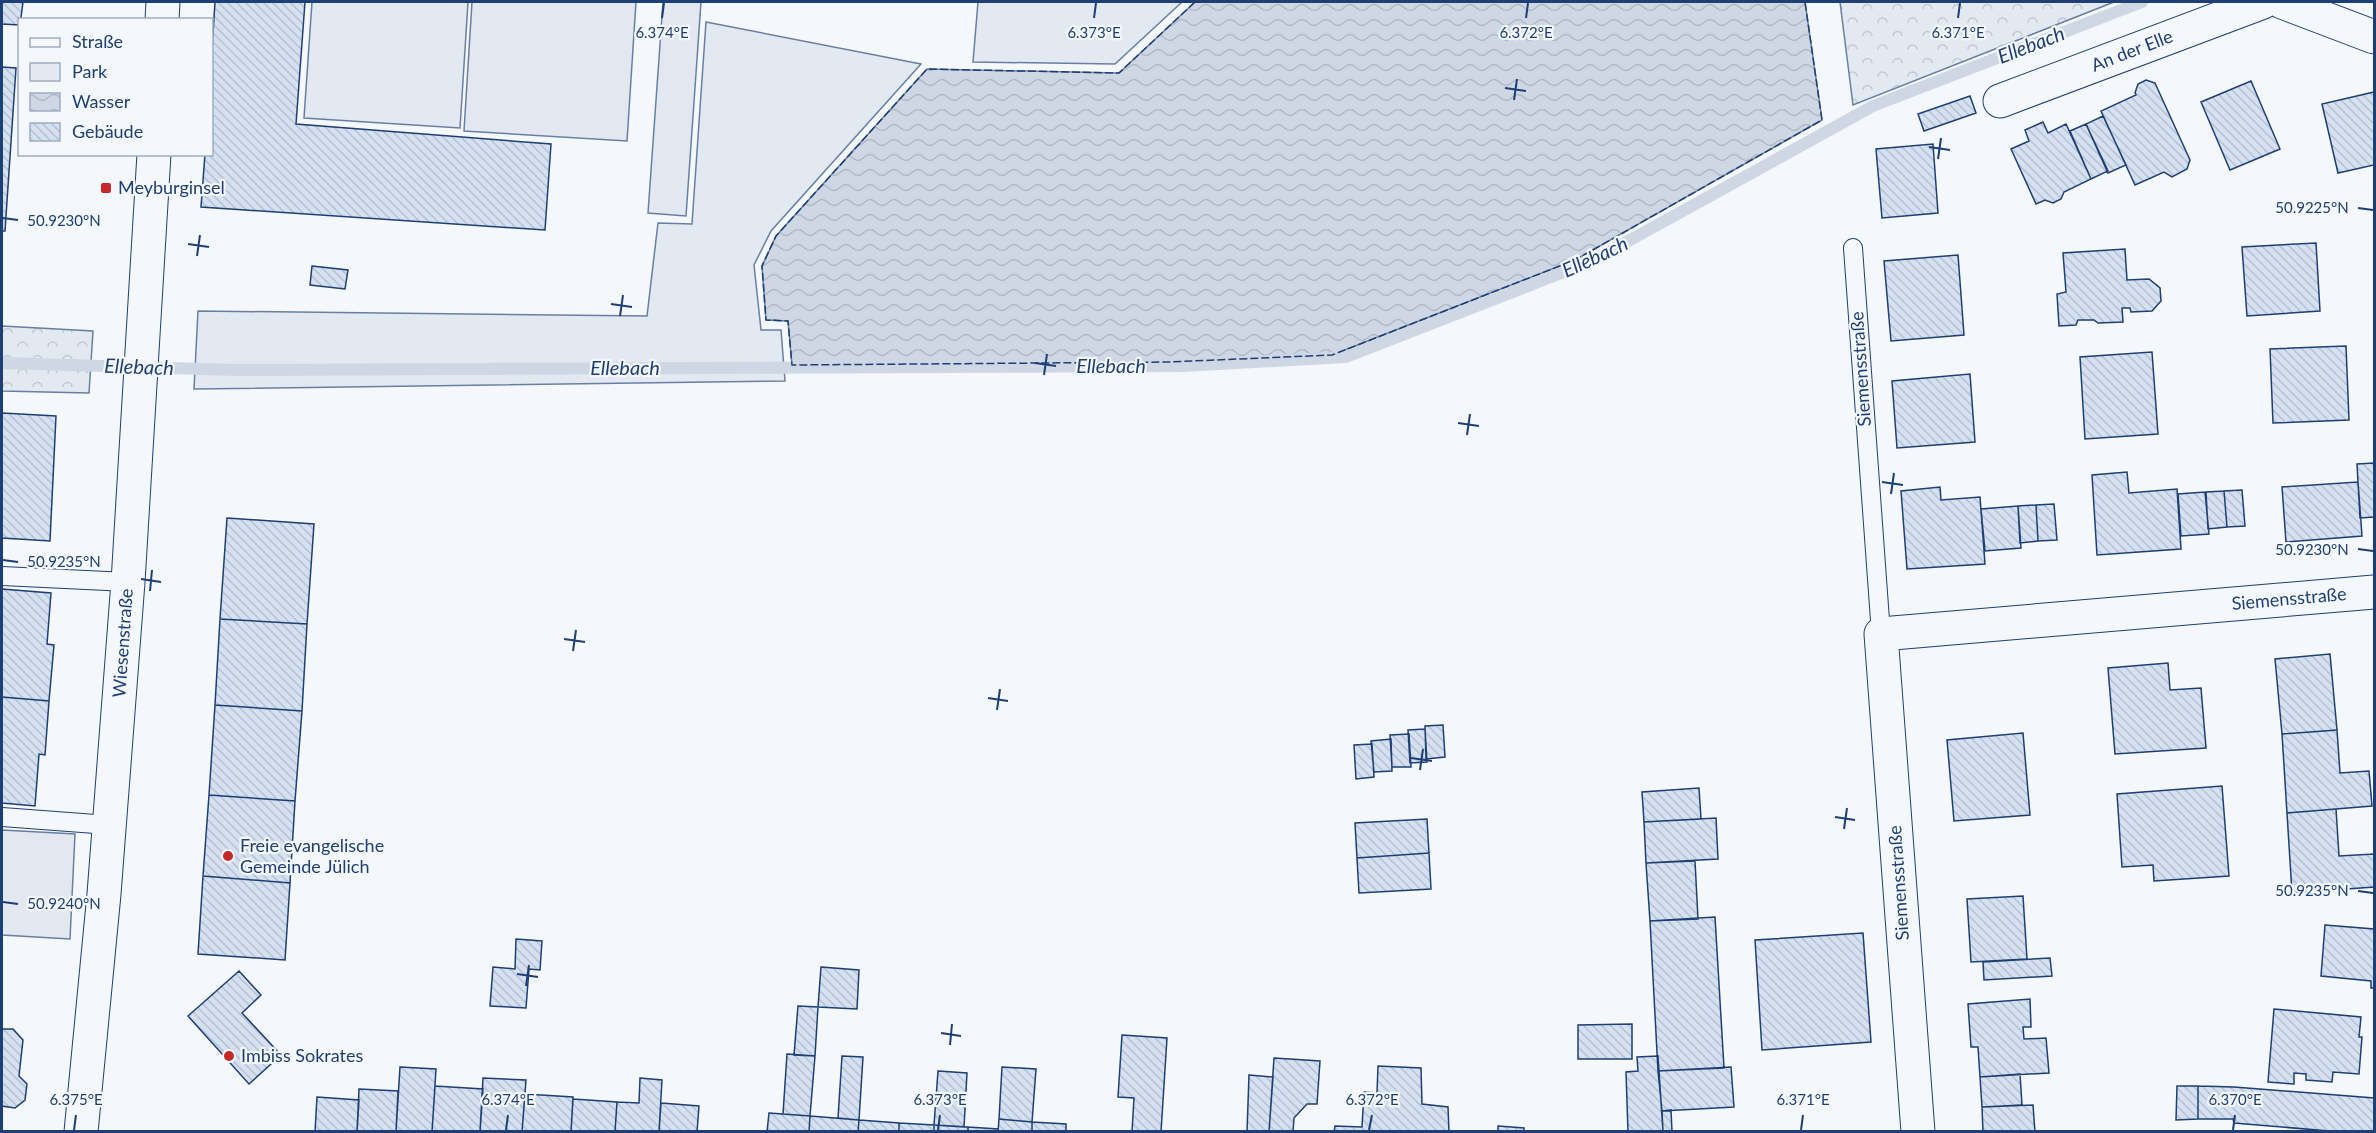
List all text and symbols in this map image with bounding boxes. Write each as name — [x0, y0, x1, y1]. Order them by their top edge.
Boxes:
legend — [18, 18, 213, 156]
water label: Ellebach — [1994, 20, 2067, 68]
text: 6.374°E — [635, 23, 689, 41]
text: 6.373°E — [1067, 23, 1121, 41]
text: 6.372°E — [1499, 23, 1553, 41]
text: 6.371°E — [1931, 23, 1985, 41]
street label: An der Elle — [2088, 24, 2175, 76]
text: Straße — [72, 30, 123, 52]
text: Park — [72, 60, 108, 82]
text: Wasser — [72, 90, 131, 112]
text: Gebäude — [72, 120, 143, 142]
place label: Meyburginsel — [118, 176, 225, 198]
marker: Meyburginsel — [99, 181, 113, 195]
text: 50.9225°N — [2275, 198, 2349, 216]
text: 50.9230°N — [27, 211, 101, 229]
water label: Ellebach — [1558, 230, 1631, 282]
street label: Siemensstraße — [1845, 311, 1875, 427]
water label: Ellebach — [104, 353, 174, 379]
water label: Ellebach — [1076, 353, 1146, 377]
water label: Ellebach — [590, 355, 660, 379]
text: 50.9230°N — [2275, 540, 2349, 558]
text: 50.9235°N — [27, 552, 101, 570]
street label: Siemensstraße — [2231, 582, 2347, 614]
street label: Wiesenstraße — [107, 588, 137, 698]
street label: Siemensstraße — [1883, 825, 1913, 941]
place label: Freie evangelische Gemeinde Jülich — [240, 834, 384, 877]
marker: Freie evangelische Gemeinde Jülich — [221, 849, 235, 863]
text: 50.9235°N — [2275, 881, 2349, 899]
text: 50.9240°N — [27, 894, 101, 912]
place label: Imbiss Sokrates — [241, 1044, 364, 1066]
marker: Imbiss Sokrates — [222, 1049, 236, 1063]
text: 6.375°E — [49, 1090, 103, 1108]
text: 6.374°E — [481, 1090, 535, 1108]
text: 6.373°E — [913, 1090, 967, 1108]
text: 6.372°E — [1345, 1090, 1399, 1108]
text: 6.371°E — [1776, 1090, 1830, 1108]
text: 6.370°E — [2208, 1090, 2262, 1108]

